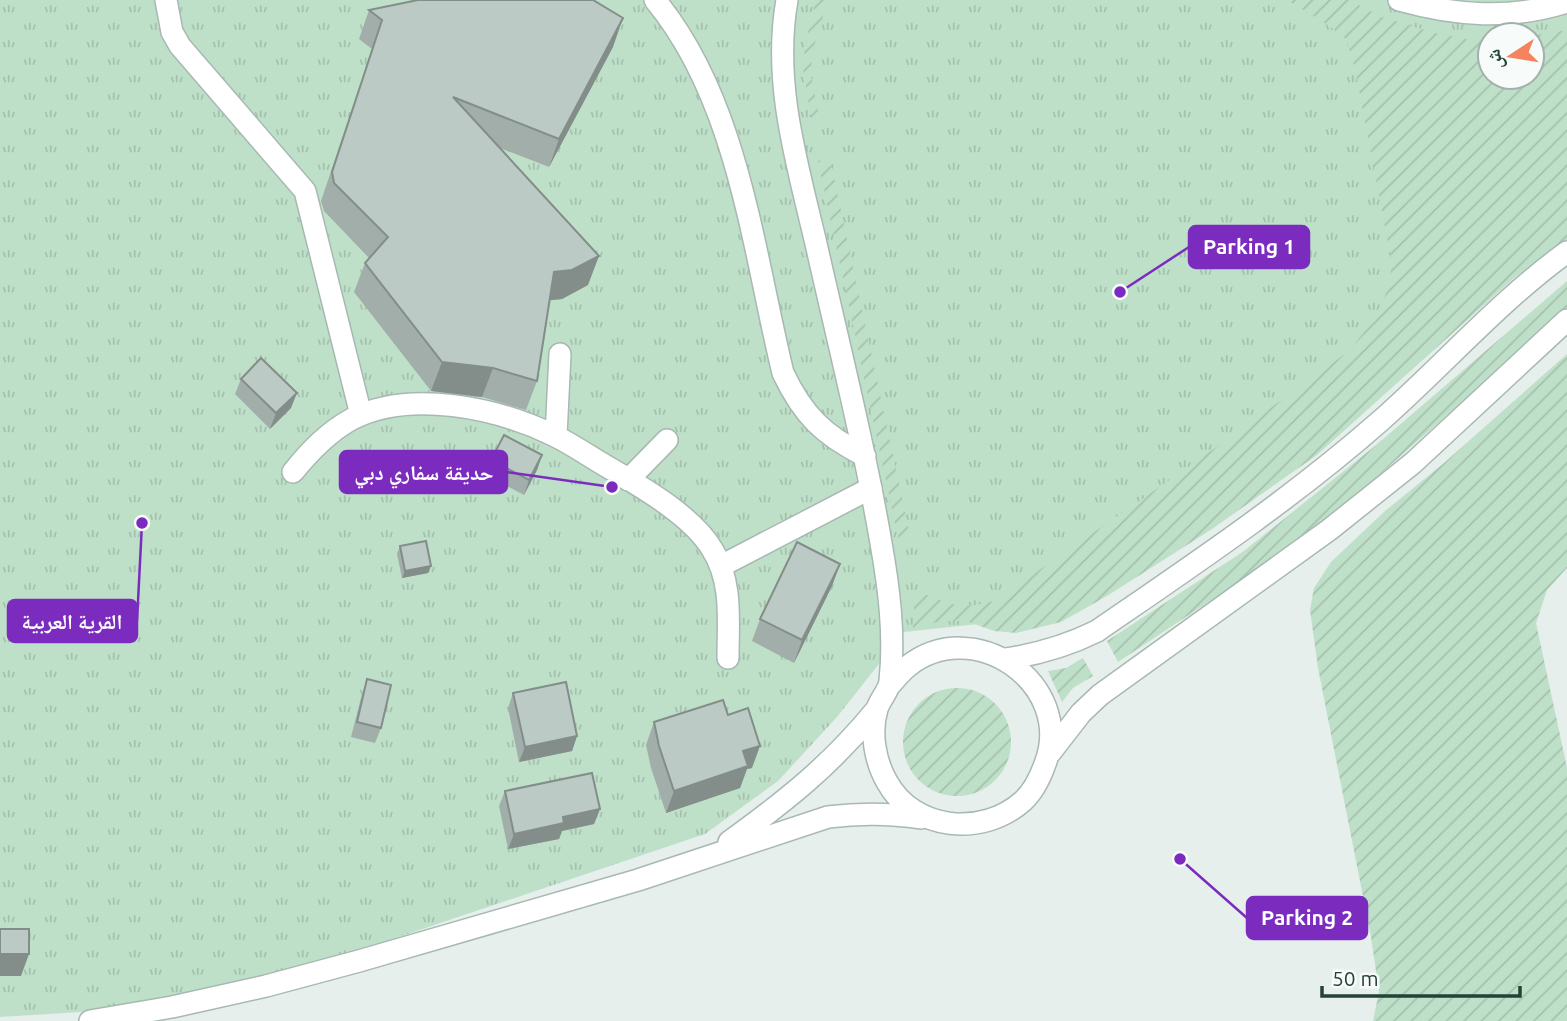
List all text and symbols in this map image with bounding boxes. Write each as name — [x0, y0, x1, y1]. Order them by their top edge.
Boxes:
north arrow — [1476, 21, 1546, 91]
text: ش — [1482, 47, 1508, 72]
callout: Parking 1 — [1189, 226, 1309, 268]
text: Parking 1 — [1203, 234, 1295, 258]
callout: حديقة سفاري دبي — [340, 451, 507, 493]
text: حديقة سفاري دبي — [354, 460, 494, 489]
callout: القرية العربية — [8, 600, 137, 642]
text: القرية العربية — [22, 609, 122, 634]
callout: Parking 2 — [1247, 897, 1367, 939]
text: Parking 2 — [1261, 905, 1353, 929]
scale bar — [1322, 954, 1520, 998]
text: 50 m — [1332, 966, 1379, 990]

